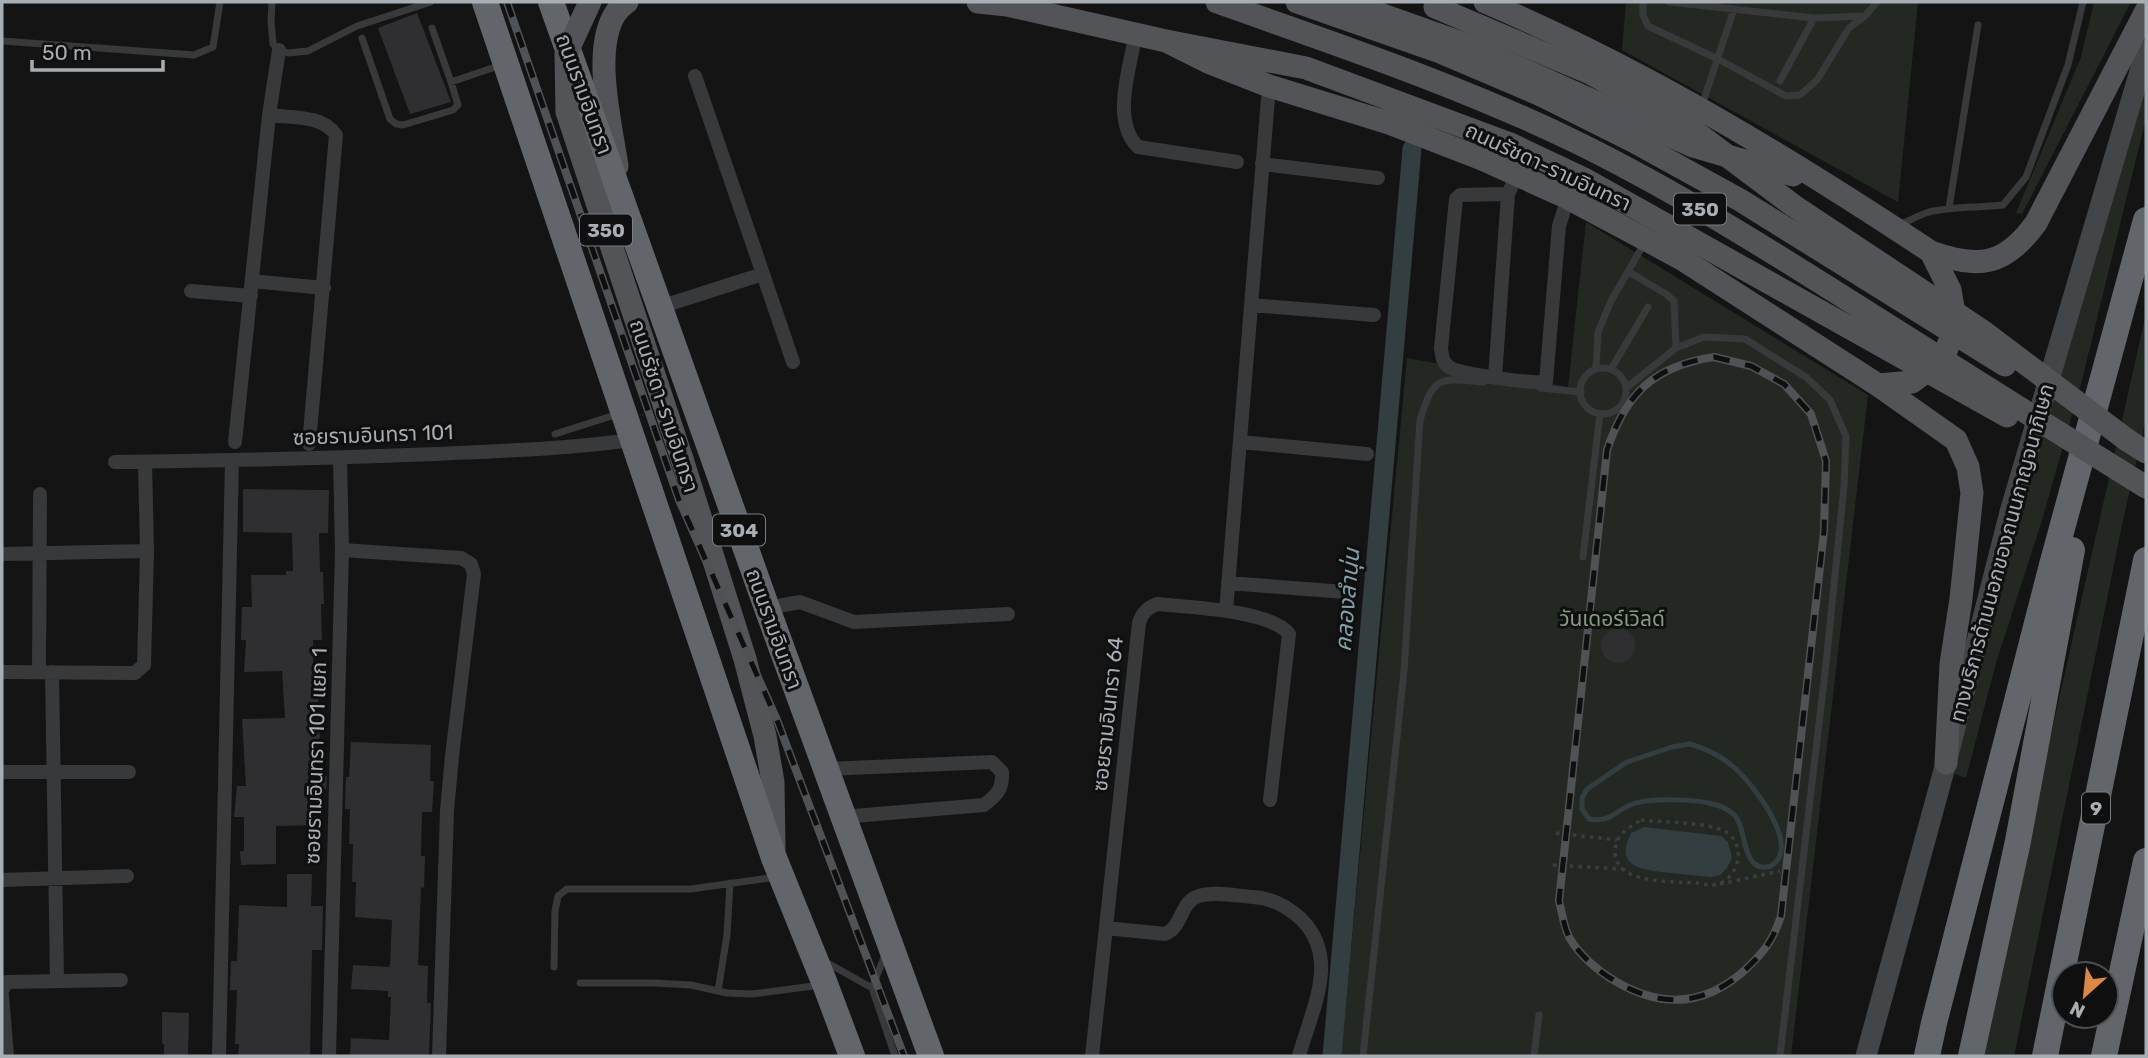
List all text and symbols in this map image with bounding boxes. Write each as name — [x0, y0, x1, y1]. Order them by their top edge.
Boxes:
scale bar — [32, 28, 163, 72]
street label: ถนนรามอินทรา — [551, 30, 618, 158]
text: 50 m — [42, 40, 92, 65]
street label: ถนนรัชดา-รามอินทรา — [1461, 117, 1635, 216]
road number: 350 — [1674, 194, 1726, 224]
road number: 350 — [580, 214, 632, 246]
street label: ถนนรัชดา-รามอินทรา — [625, 316, 704, 495]
street label: ทางบริการด้านนอกของถนนกาญจนาภิเษก — [1944, 381, 2059, 725]
street label: ซอยรามอินทรา 101 — [292, 419, 454, 450]
road number: 304 — [713, 514, 765, 545]
water label: คลองลำนุ่น — [1329, 545, 1366, 653]
street label: ถนนรามอินทรา — [741, 565, 808, 693]
park label: วันเดอร์เวิลด์ — [1559, 606, 1665, 631]
street label: ซอยรามอินทรา 64 — [1087, 635, 1128, 792]
street label: ซอยรามอินทรา 101 แยก 1 — [299, 647, 332, 865]
road number: 9 — [2082, 792, 2110, 824]
north arrow — [2050, 960, 2120, 1030]
text: N — [2066, 996, 2089, 1023]

